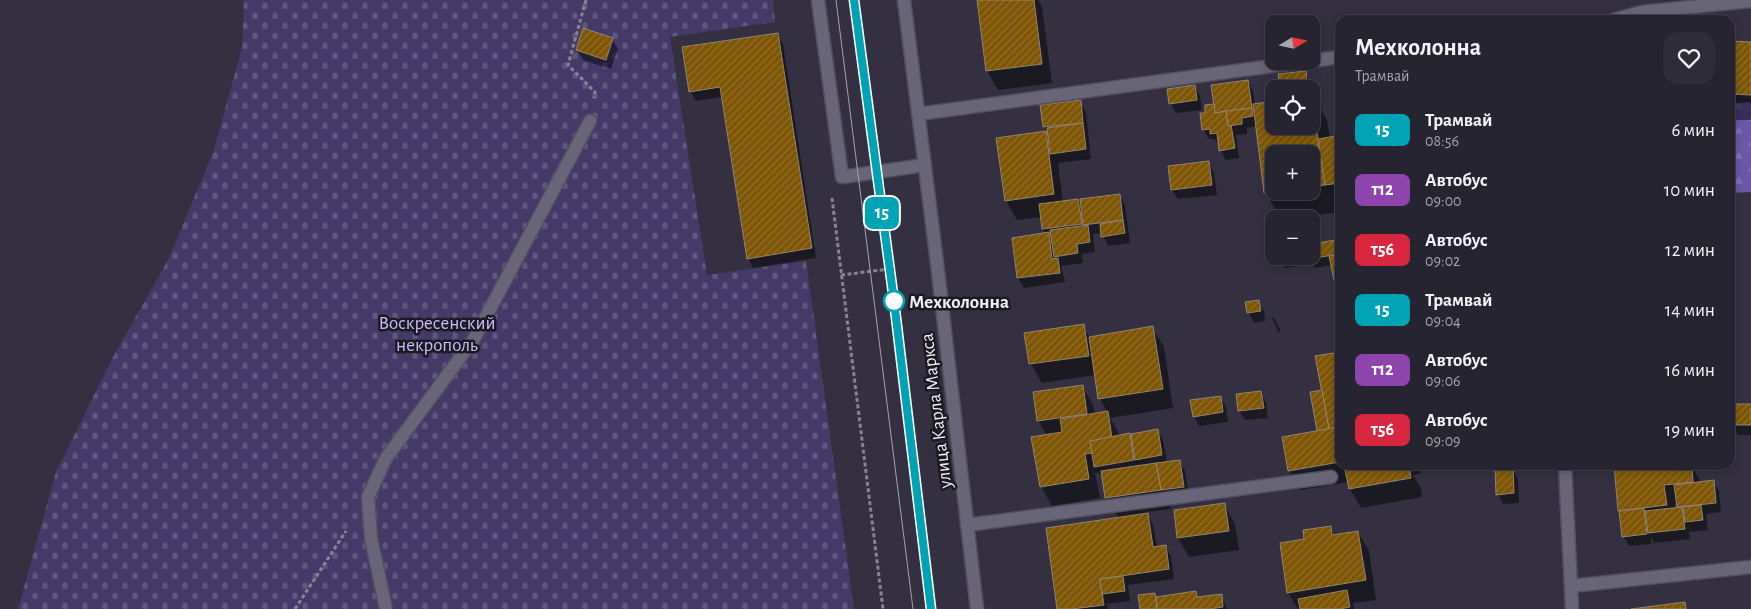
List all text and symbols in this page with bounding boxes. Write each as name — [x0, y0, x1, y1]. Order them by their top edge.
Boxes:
north arrow — [1265, 15, 1320, 70]
map controls — [1265, 15, 1320, 265]
button: heart — [1663, 32, 1715, 84]
text: Мехколонна — [1355, 36, 1481, 60]
text: Трамвай — [1355, 68, 1410, 84]
button: locate — [1265, 80, 1320, 135]
text: Трамвай — [1425, 111, 1492, 130]
text: 15 — [1375, 121, 1390, 139]
text: 6 мин — [1671, 121, 1715, 140]
text: 08:56 — [1425, 133, 1459, 149]
button: + — [1265, 145, 1320, 200]
text: Автобус — [1425, 171, 1488, 190]
text: т12 — [1372, 181, 1394, 199]
text: 10 мин — [1664, 181, 1715, 200]
text: 09:00 — [1425, 193, 1462, 209]
line badge: 15 — [860, 197, 904, 229]
text: 15 — [875, 204, 889, 222]
button: − — [1265, 210, 1320, 265]
text: Автобус — [1425, 231, 1488, 250]
text: т56 — [1371, 241, 1394, 259]
text: 12 мин — [1665, 241, 1715, 260]
text: 09:02 — [1425, 253, 1460, 269]
marker: Мехколонна — [883, 290, 905, 312]
text: Трамвай — [1425, 291, 1492, 310]
place label: Мехколонна — [909, 293, 1009, 312]
text: 15 — [1375, 301, 1390, 319]
text: 14 мин — [1665, 301, 1715, 320]
text: 09:04 — [1425, 313, 1461, 329]
park label: Воскресенский некрополь — [378, 314, 496, 355]
street label: улица Карла Маркса — [918, 332, 956, 490]
text: Автобус — [1425, 351, 1488, 370]
text: т12 — [1372, 361, 1394, 379]
text: 16 мин — [1665, 361, 1715, 380]
text: 09:06 — [1425, 373, 1461, 389]
text: Автобус — [1425, 411, 1488, 430]
text: т56 — [1371, 421, 1394, 439]
text: 19 мин — [1665, 421, 1715, 440]
text: 09:09 — [1425, 433, 1461, 449]

